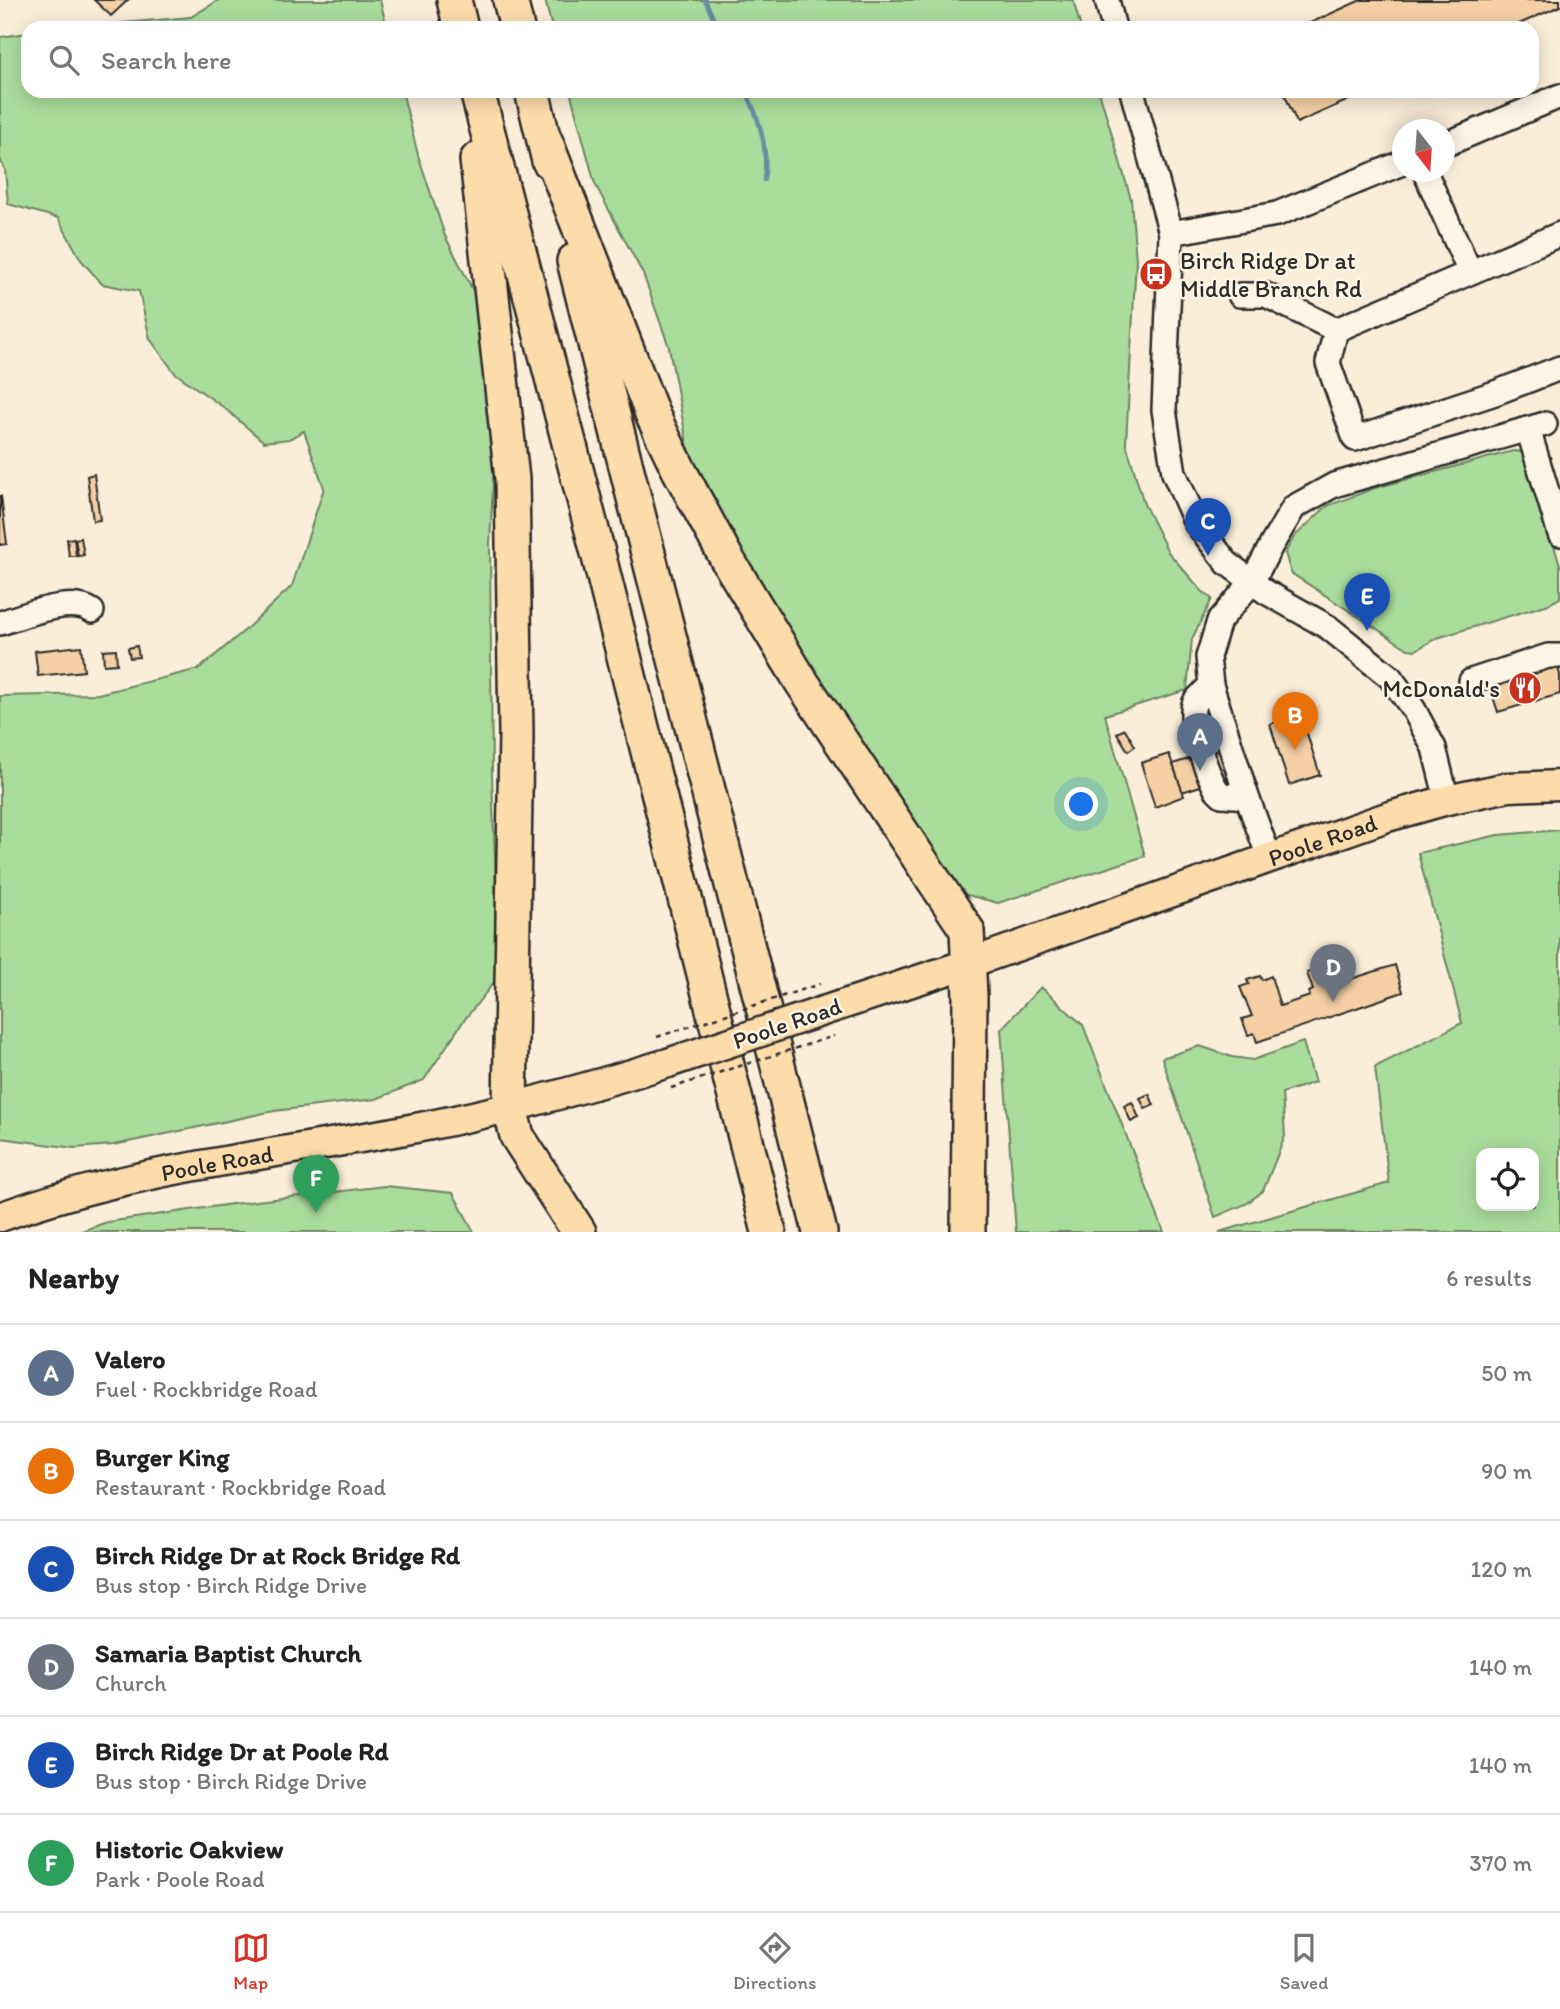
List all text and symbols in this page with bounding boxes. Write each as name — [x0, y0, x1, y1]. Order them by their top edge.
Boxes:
search box — [21, 21, 1539, 98]
icon: search — [45, 41, 83, 79]
text: Search here — [101, 44, 231, 76]
north arrow — [1392, 119, 1455, 182]
place label: Birch Ridge Dr at Middle Branch Rd — [1180, 246, 1362, 303]
bus stop icon: Birch Ridge Dr at Middle Branch Rd — [1137, 255, 1175, 293]
pin: C — [1185, 498, 1231, 556]
pin: E — [1344, 573, 1390, 631]
restaurant icon: McDonald's — [1506, 669, 1544, 707]
place label: McDonald's — [1383, 674, 1500, 703]
pin: B — [1272, 692, 1318, 750]
pin: A — [1177, 713, 1223, 771]
your location — [1064, 787, 1098, 821]
street label: Poole Road — [1264, 807, 1381, 872]
pin: D — [1310, 944, 1356, 1002]
street label: Poole Road — [729, 991, 845, 1055]
street label: Poole Road — [158, 1138, 275, 1187]
map controls — [1476, 1148, 1539, 1211]
button: locate — [1476, 1148, 1539, 1211]
pin: F — [293, 1155, 339, 1213]
text: Nearby — [28, 1259, 119, 1296]
text: 6 results — [1446, 1264, 1532, 1292]
text: Valero — [95, 1343, 166, 1375]
text: A — [44, 1359, 58, 1387]
text: 50 m — [1481, 1359, 1532, 1387]
text: Fuel · Rockbridge Road — [95, 1375, 318, 1403]
text: Burger King — [95, 1441, 229, 1473]
text: B — [44, 1457, 58, 1485]
text: 90 m — [1481, 1457, 1532, 1485]
text: Restaurant · Rockbridge Road — [95, 1473, 386, 1501]
text: Birch Ridge Dr at Rock Bridge Rd — [95, 1539, 460, 1571]
text: C — [44, 1555, 58, 1583]
text: 120 m — [1471, 1555, 1532, 1583]
text: Bus stop · Birch Ridge Drive — [95, 1571, 367, 1599]
text: Samaria Baptist Church — [95, 1637, 362, 1669]
text: D — [43, 1653, 59, 1681]
text: 140 m — [1469, 1653, 1532, 1681]
text: Church — [95, 1669, 167, 1697]
text: Birch Ridge Dr at Poole Rd — [95, 1735, 389, 1767]
text: E — [45, 1751, 57, 1779]
text: 140 m — [1469, 1751, 1532, 1779]
text: Bus stop · Birch Ridge Drive — [95, 1767, 367, 1795]
text: Historic Oakview — [95, 1833, 283, 1865]
text: F — [45, 1849, 57, 1877]
text: 370 m — [1469, 1849, 1532, 1877]
text: Park · Poole Road — [95, 1865, 264, 1893]
tab: Map — [232, 1929, 270, 1994]
tab: Directions — [733, 1929, 817, 1994]
tab: Saved — [1280, 1929, 1328, 1994]

